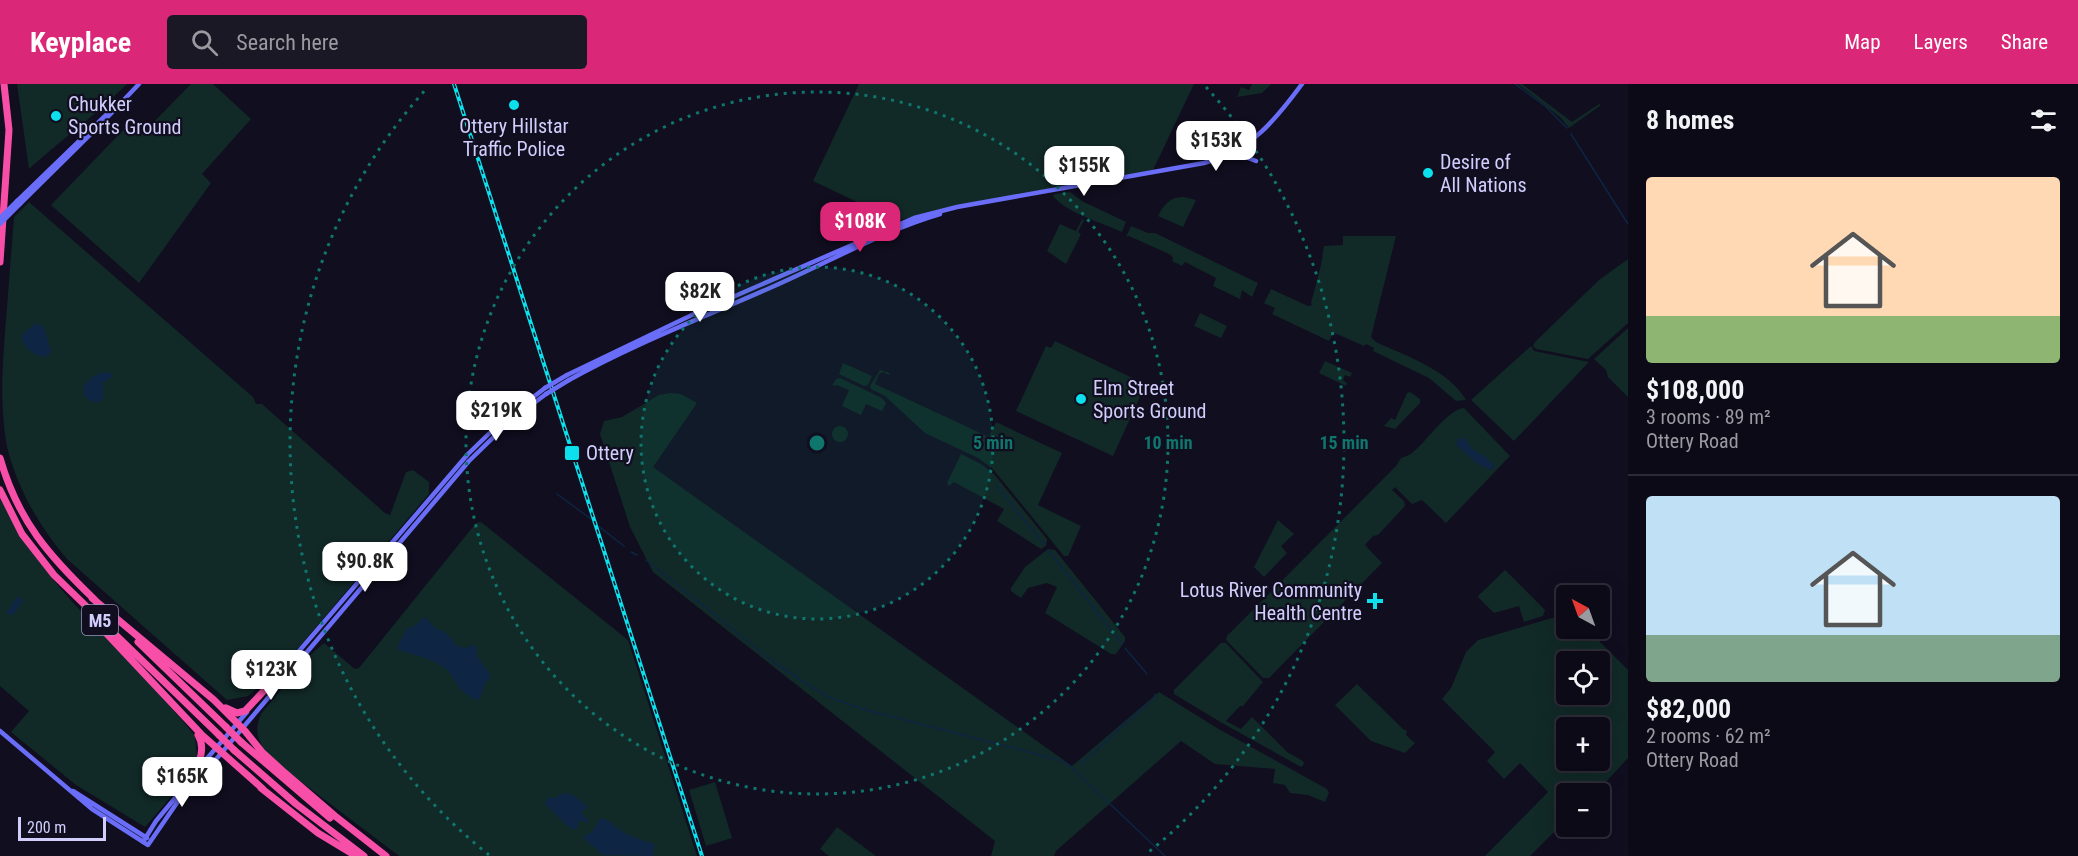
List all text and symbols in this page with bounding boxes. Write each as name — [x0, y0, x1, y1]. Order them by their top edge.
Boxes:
search box — [167, 15, 587, 69]
text: Keyplace — [30, 26, 131, 59]
icon: search — [188, 26, 221, 59]
text: Search here — [236, 30, 339, 55]
text: Map — [1844, 30, 1881, 54]
text: Layers — [1914, 30, 1968, 54]
text: Share — [2001, 30, 2048, 54]
place label: Chukker Sports Ground — [68, 92, 182, 139]
marker: Ottery Hillstar Traffic Police — [507, 98, 521, 112]
icon: filters — [2027, 104, 2060, 137]
text: 8 homes — [1646, 105, 1734, 135]
marker: Chukker Sports Ground — [49, 109, 63, 123]
place label: Ottery Hillstar Traffic Police — [459, 114, 569, 161]
pin: $153K — [1174, 121, 1258, 172]
text: $153K — [1190, 128, 1242, 152]
pin: $155K — [1042, 146, 1126, 197]
place label: Desire of All Nations — [1440, 150, 1527, 197]
text: $155K — [1058, 153, 1110, 177]
marker: Desire of All Nations — [1421, 166, 1435, 180]
pin: $108K — [818, 202, 902, 253]
text: $108K — [834, 209, 886, 233]
icon: home — [1799, 216, 1907, 324]
pin: $82K — [664, 272, 736, 323]
text: $82K — [679, 279, 721, 303]
text: $108,000 — [1646, 375, 1744, 405]
place label: Elm Street Sports Ground — [1093, 376, 1207, 423]
pin: $219K — [454, 391, 538, 442]
marker: Elm Street Sports Ground — [1074, 392, 1088, 406]
text: $219K — [470, 398, 522, 422]
text: 3 rooms · 89 m² — [1646, 405, 1771, 429]
text: Ottery Road — [1646, 429, 1739, 453]
text: 5 min — [973, 432, 1013, 453]
text: 10 min — [1143, 432, 1193, 453]
text: 15 min — [1319, 432, 1369, 453]
centre of rings — [807, 433, 827, 453]
place label: Ottery — [586, 441, 634, 465]
marker: Ottery — [563, 444, 581, 462]
icon: home — [1799, 535, 1907, 643]
pin: $90.8K — [316, 542, 414, 593]
text: $90.8K — [336, 549, 394, 573]
place label: Lotus River Community Health Centre — [1180, 578, 1362, 625]
north arrow — [1556, 585, 1610, 639]
map controls — [1556, 585, 1610, 837]
marker: Lotus River Community Health Centre — [1366, 592, 1384, 610]
road number: M5 — [82, 605, 118, 635]
pin: $123K — [229, 650, 313, 701]
button: locate — [1556, 651, 1610, 705]
text: $123K — [245, 657, 297, 681]
text: $82,000 — [1646, 694, 1731, 724]
button: + — [1556, 717, 1610, 771]
text: 2 rooms · 62 m² — [1646, 724, 1771, 748]
text: Ottery Road — [1646, 748, 1739, 772]
pin: $165K — [140, 757, 224, 808]
text: $165K — [156, 764, 208, 788]
button: − — [1556, 783, 1610, 837]
scale bar — [18, 814, 106, 842]
text: 200 m — [27, 818, 66, 837]

